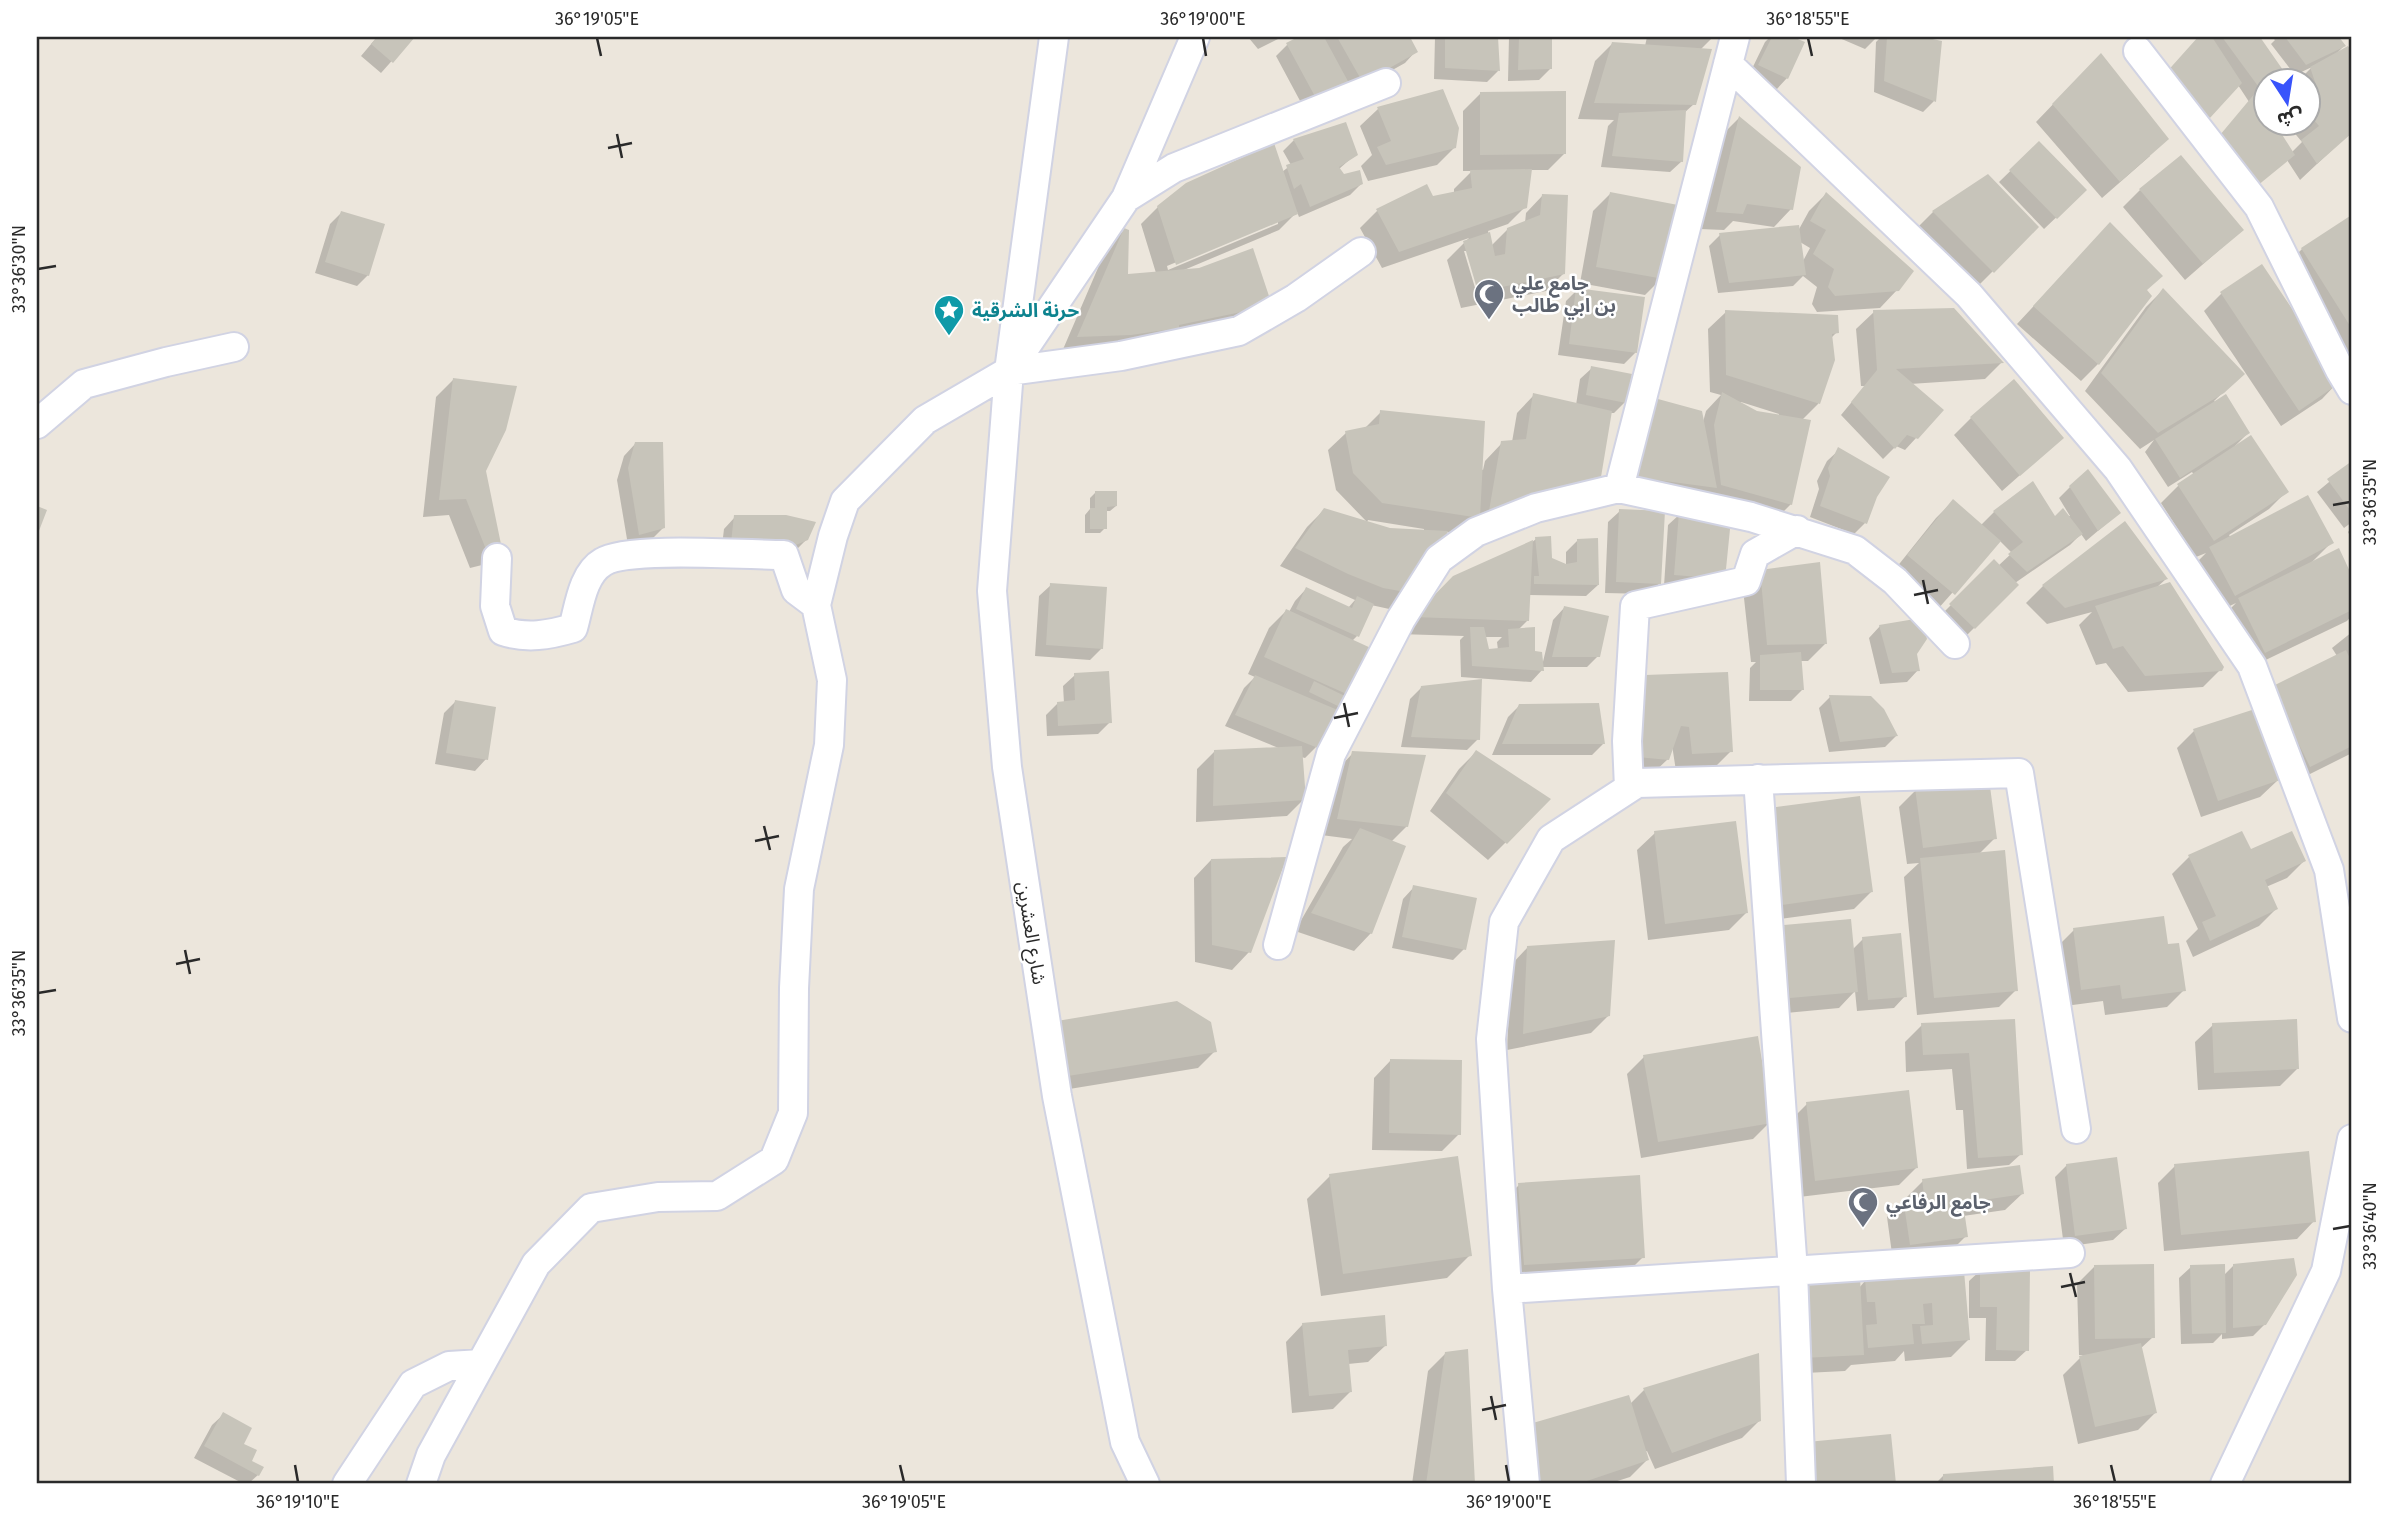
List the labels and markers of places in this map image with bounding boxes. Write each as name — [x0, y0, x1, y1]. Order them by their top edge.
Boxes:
place label: جامع علي بن ابي طالب — [1512, 272, 1616, 320]
mosque icon: جامع علي بن ابي طالب — [1472, 277, 1506, 321]
place icon: حرنة الشرقية — [932, 293, 966, 337]
place label: حرنة الشرقية — [972, 299, 1079, 322]
mosque icon: جامع الرفاعي — [1846, 1185, 1880, 1229]
place label: جامع الرفاعي — [1886, 1191, 1991, 1217]

